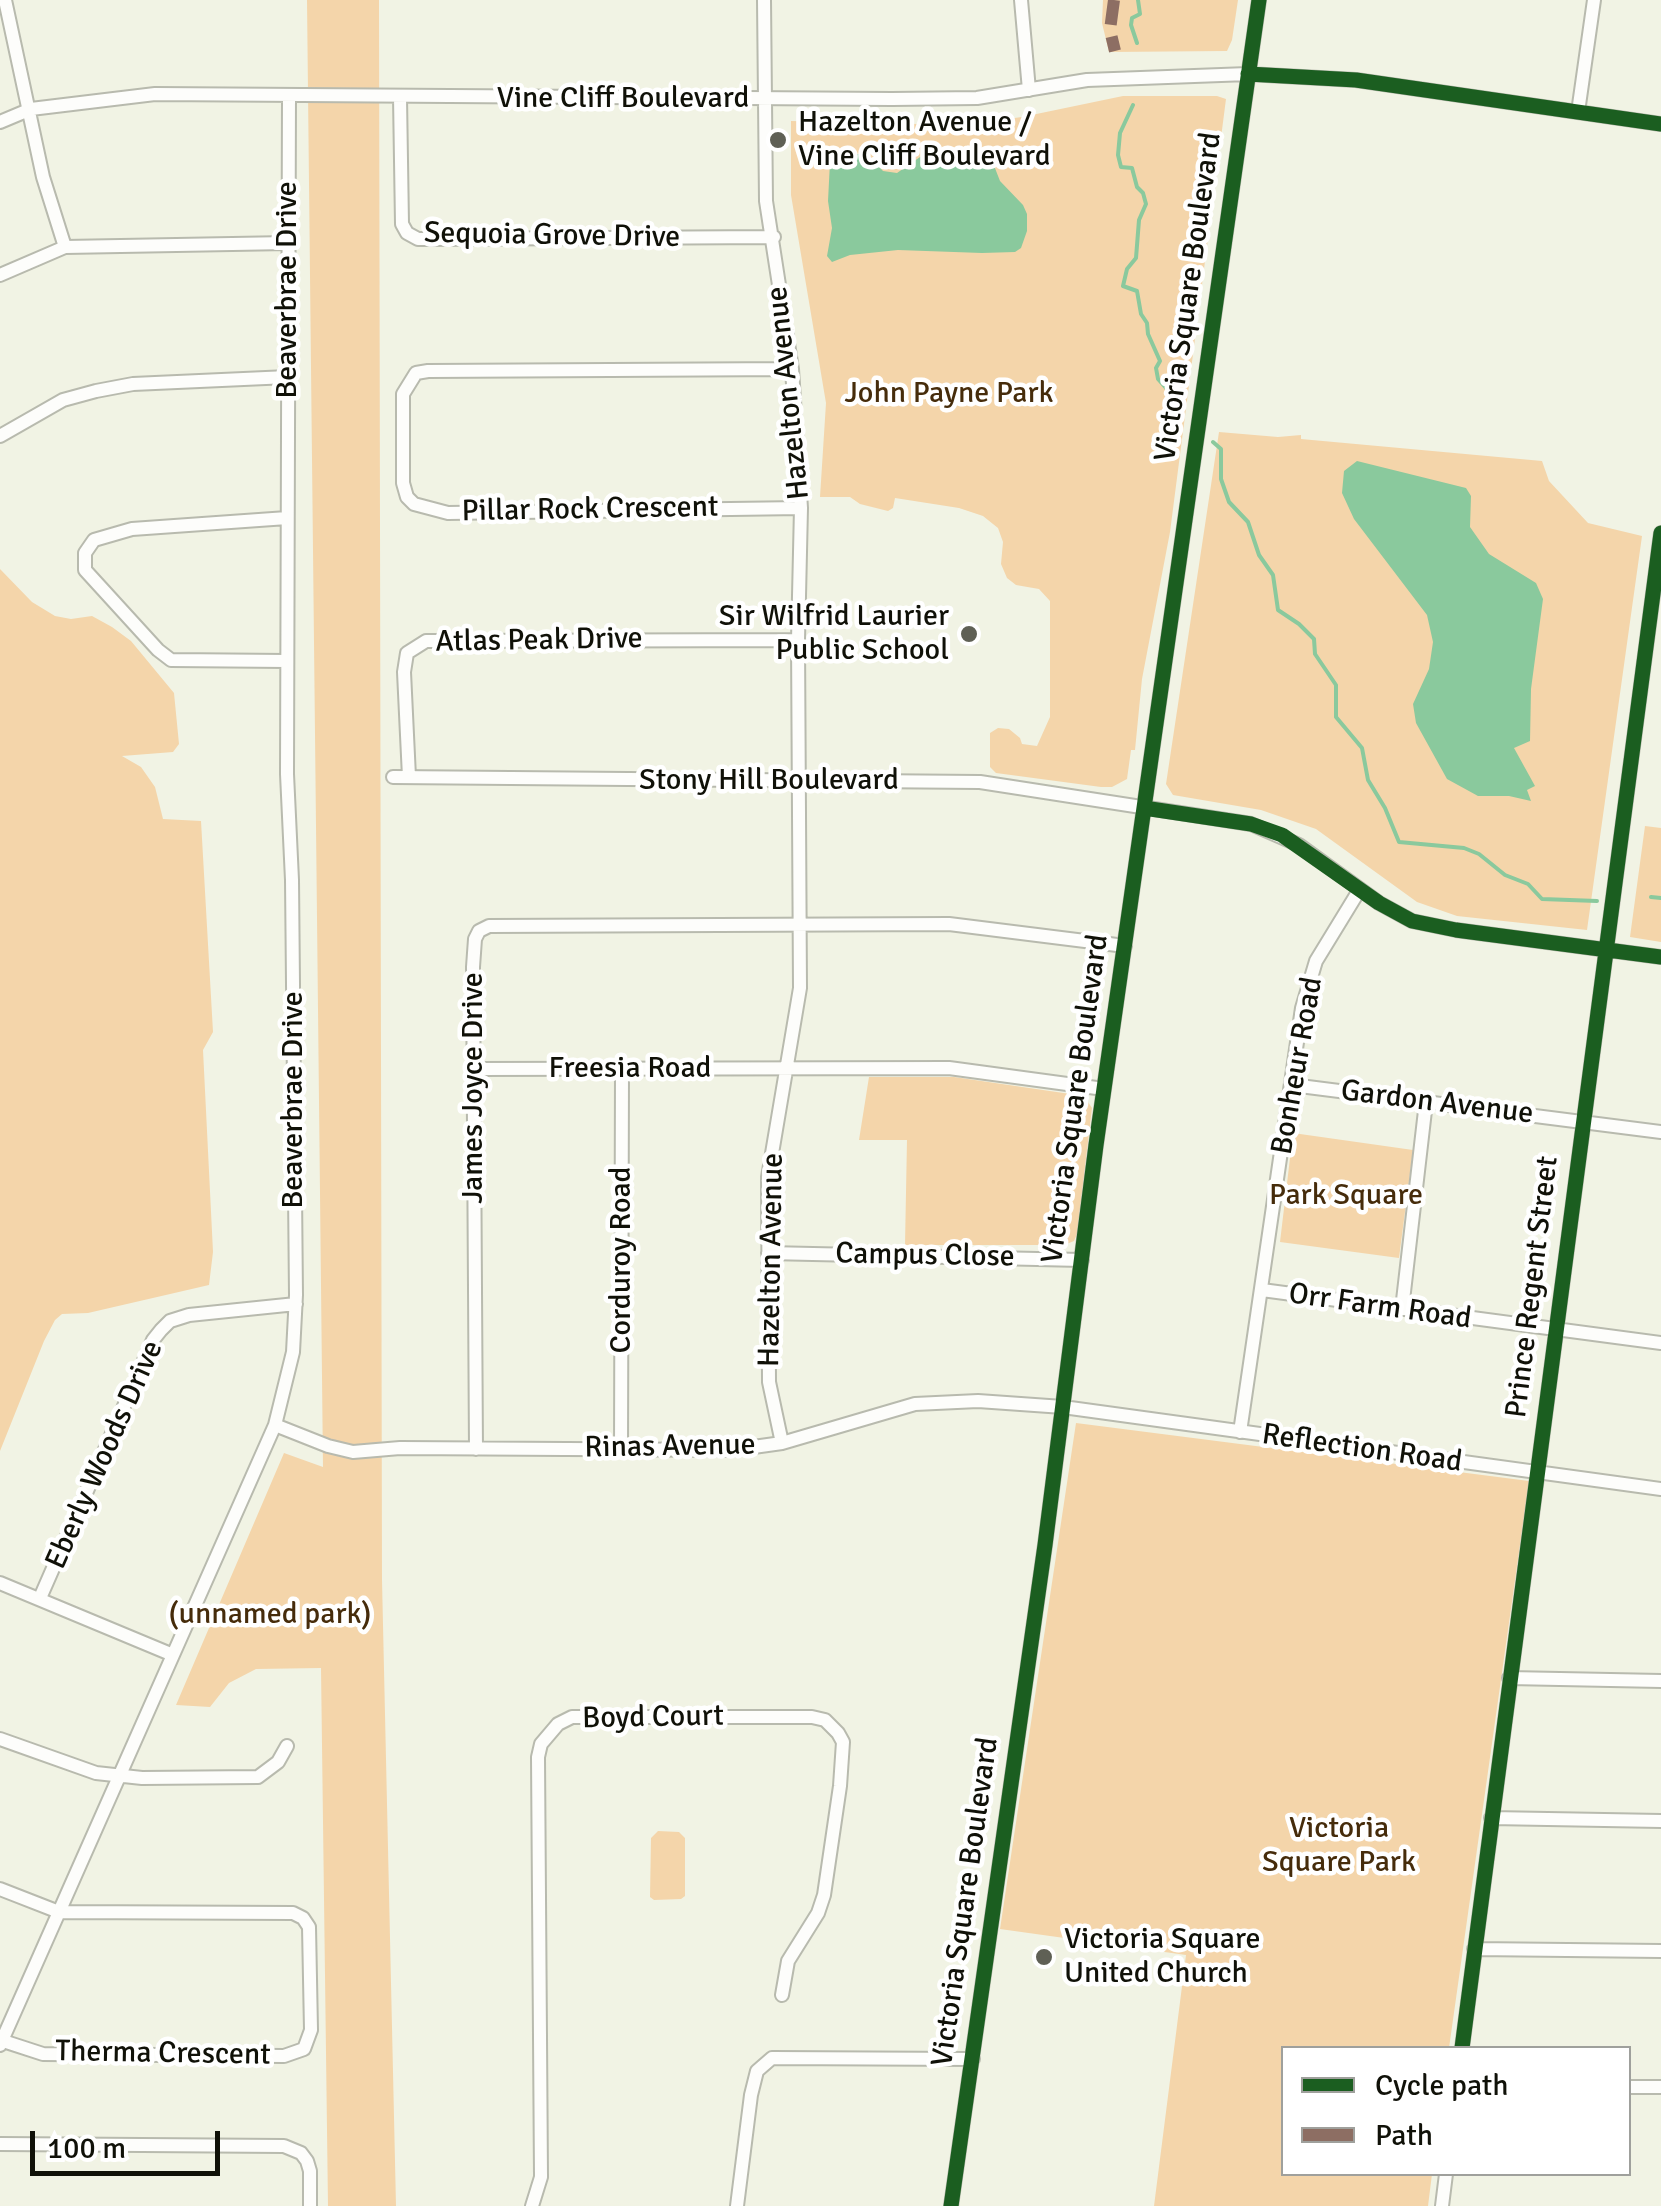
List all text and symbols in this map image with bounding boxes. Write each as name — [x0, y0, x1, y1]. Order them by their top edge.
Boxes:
street label: Vine Cliff Boulevard — [497, 81, 749, 117]
place label: Hazelton Avenue / Vine Cliff Boulevard — [798, 105, 1051, 176]
marker: Hazelton Avenue / Vine Cliff Boulevard — [767, 129, 789, 151]
street label: Victoria Square Boulevard — [1148, 130, 1230, 464]
street label: Beaverbrae Drive — [270, 181, 306, 399]
street label: Sequoia Grove Drive — [423, 216, 681, 256]
street label: Hazelton Avenue — [760, 285, 818, 501]
park label: John Payne Park — [844, 376, 1054, 412]
street label: Pillar Rock Crescent — [461, 490, 719, 530]
place label: Sir Wilfrid Laurier Public School — [719, 599, 949, 670]
street label: Atlas Peak Drive — [435, 621, 643, 661]
marker: Sir Wilfrid Laurier Public School — [958, 623, 980, 645]
street label: Stony Hill Boulevard — [639, 763, 899, 799]
street label: Victoria Square Boulevard — [1035, 932, 1117, 1266]
street label: James Joyce Drive — [456, 972, 492, 1204]
street label: Bonheur Road — [1265, 974, 1331, 1158]
street label: Beaverbrae Drive — [276, 991, 312, 1209]
street label: Freesia Road — [549, 1051, 711, 1087]
street label: Gardon Avenue — [1339, 1073, 1535, 1133]
street label: Hazelton Avenue — [752, 1153, 792, 1367]
street label: Prince Regent Street — [1499, 1154, 1567, 1420]
street label: Corduroy Road — [604, 1166, 640, 1354]
park label: Park Square — [1269, 1178, 1423, 1214]
street label: Campus Close — [835, 1236, 1015, 1276]
street label: Orr Farm Road — [1286, 1276, 1474, 1338]
street label: Eberly Woods Drive — [38, 1335, 172, 1575]
street label: Reflection Road — [1260, 1417, 1464, 1481]
street label: Rinas Avenue — [584, 1428, 756, 1466]
park label: (unnamed park) — [169, 1597, 371, 1633]
street label: Boyd Court — [582, 1699, 724, 1737]
street label: Victoria Square Boulevard — [925, 1735, 1007, 2069]
park label: Victoria Square Park — [1262, 1811, 1416, 1882]
place label: Victoria Square United Church — [1064, 1922, 1260, 1992]
marker: Victoria Square United Church — [1033, 1946, 1055, 1968]
street label: Therma Crescent — [55, 2034, 271, 2074]
legend — [1281, 2046, 1631, 2176]
text: Cycle path — [1375, 2067, 1509, 2104]
scale bar — [35, 2111, 225, 2173]
text: Path — [1375, 2117, 1433, 2154]
text: 100 m — [47, 2130, 126, 2167]

